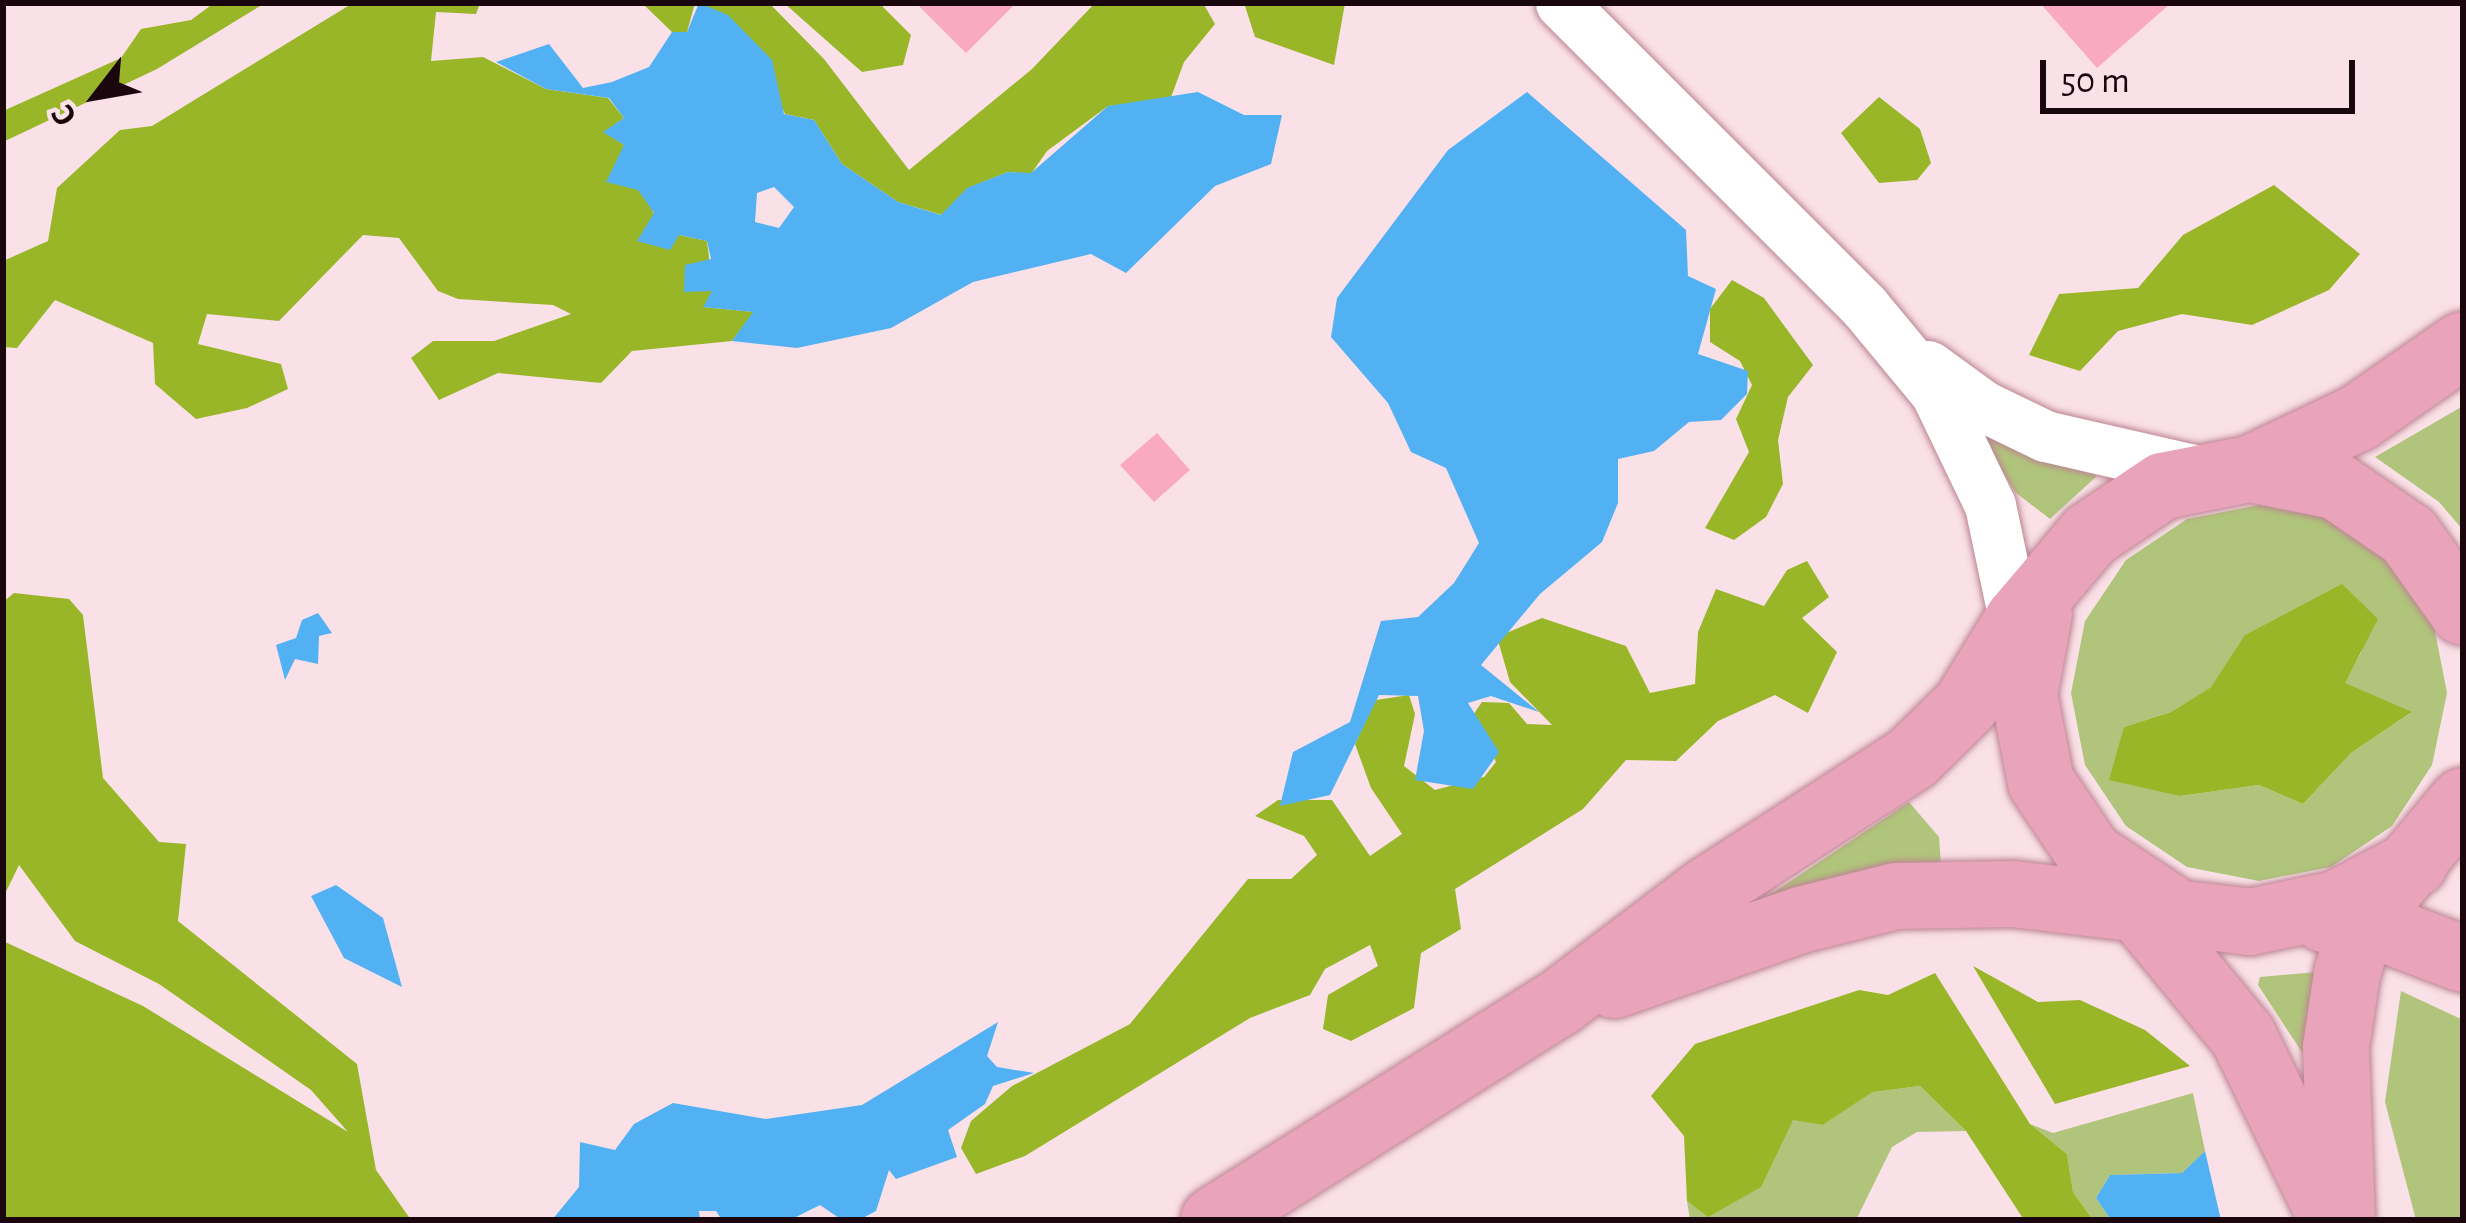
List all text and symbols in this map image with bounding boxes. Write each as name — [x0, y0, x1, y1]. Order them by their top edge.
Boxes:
north arrow — [36, 36, 156, 156]
scale bar — [2046, 36, 2361, 110]
text: 50 m — [2061, 63, 2130, 99]
text: С — [46, 98, 84, 131]

